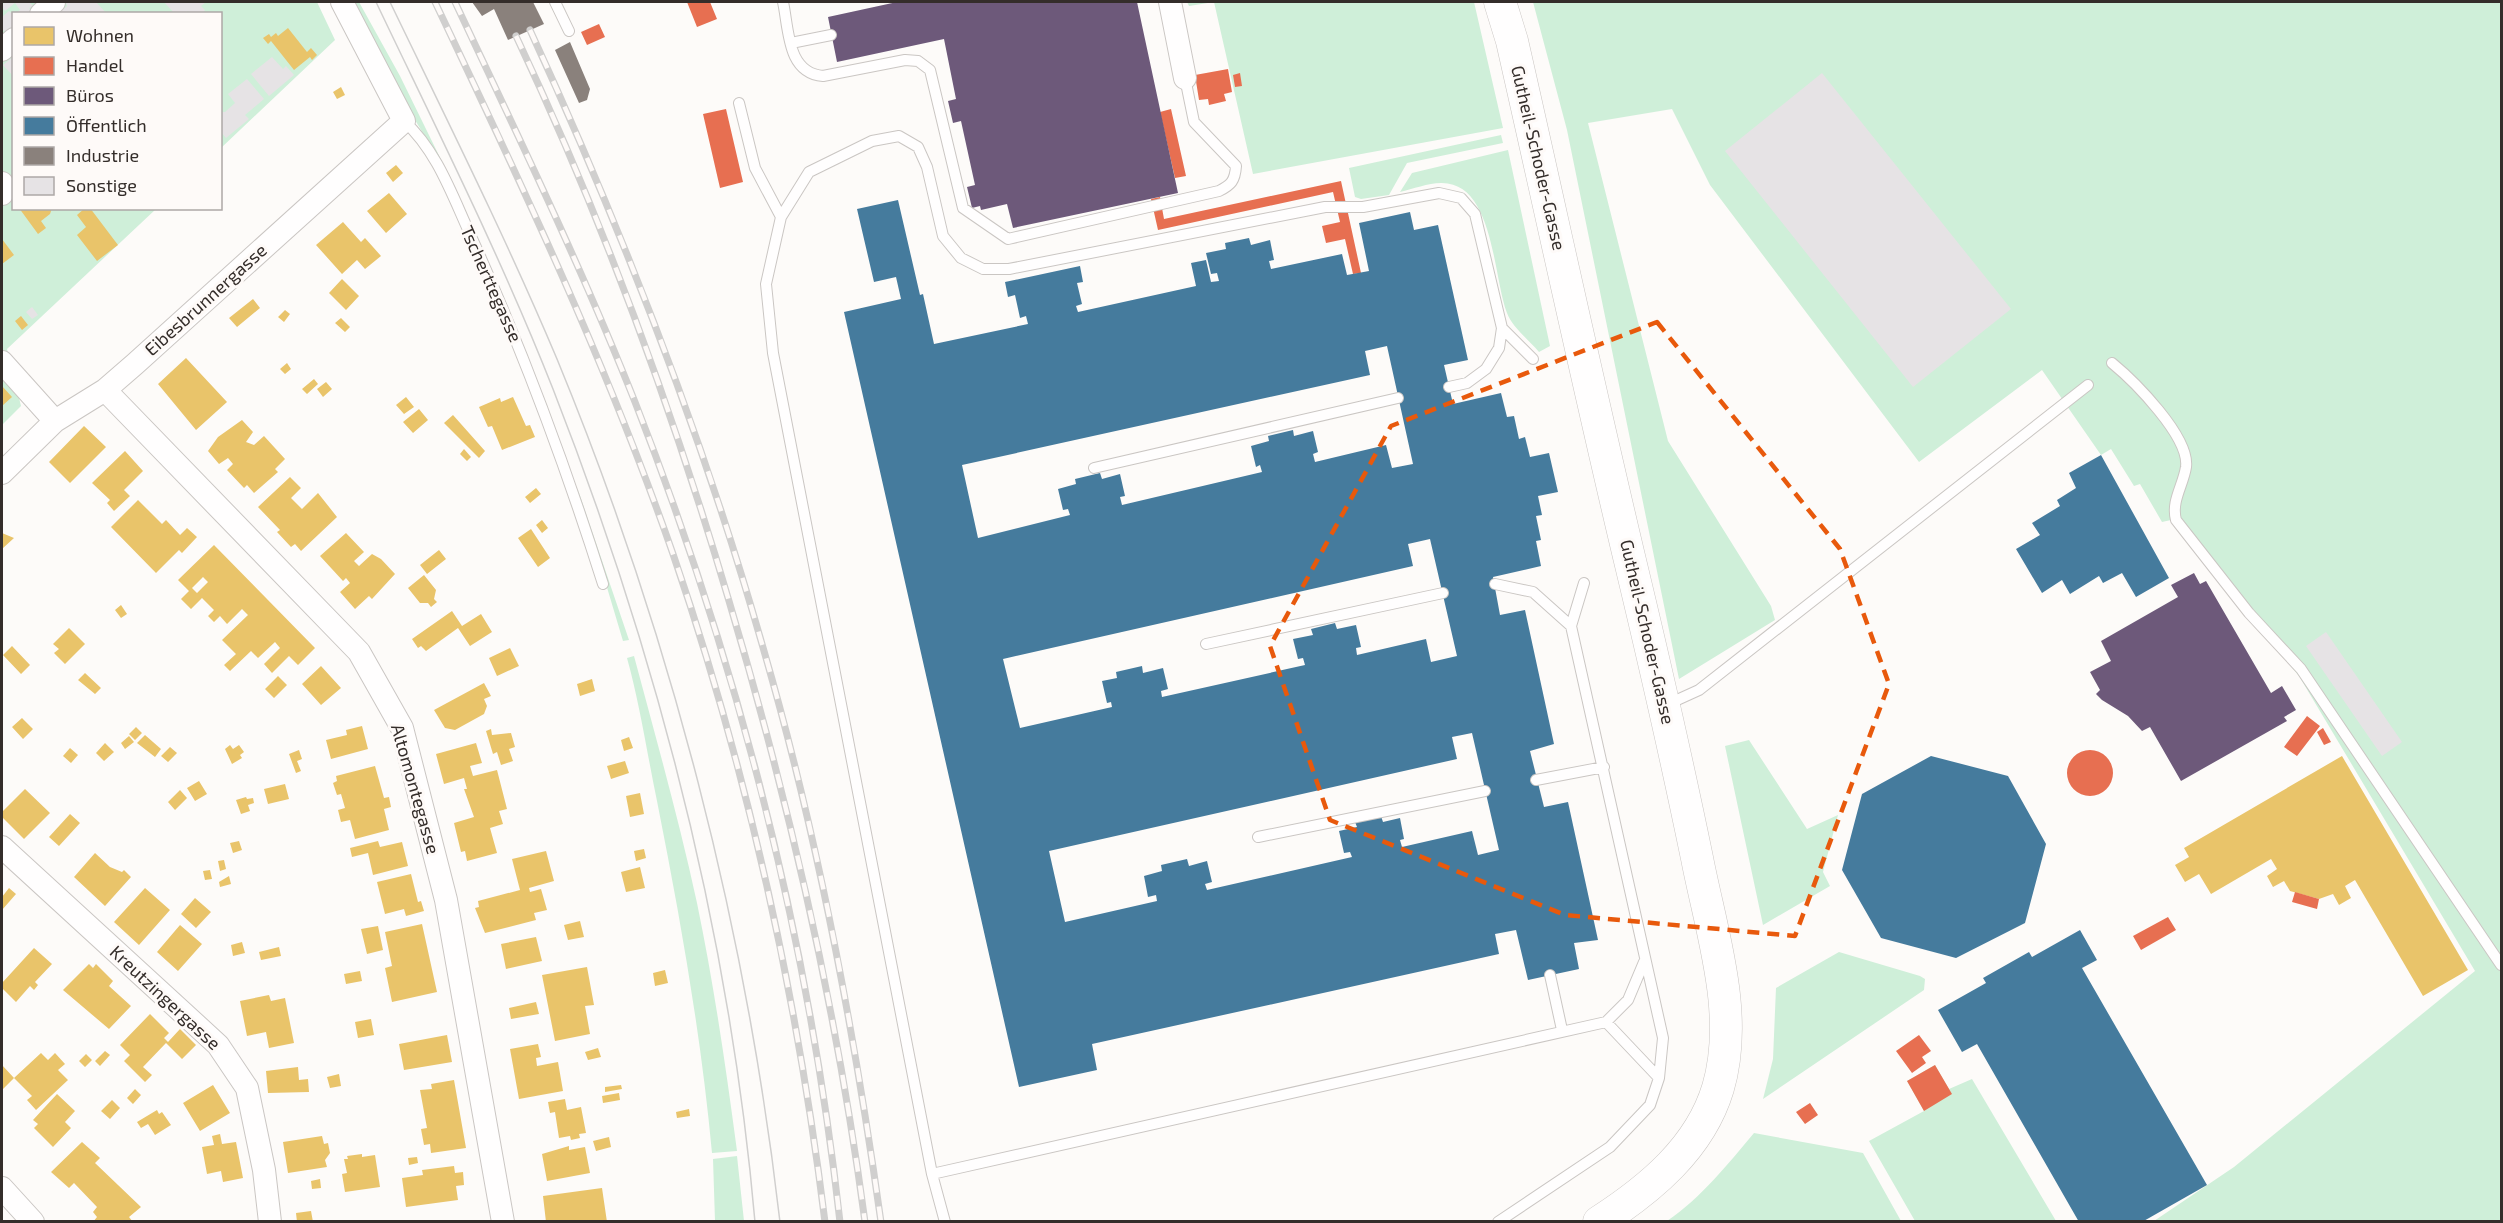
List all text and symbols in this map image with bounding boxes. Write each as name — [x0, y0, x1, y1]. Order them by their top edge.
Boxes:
legend — [12, 12, 222, 210]
text: Wohnen — [66, 24, 134, 46]
text: Handel — [66, 54, 124, 76]
street label: Gutheil-Schoder-Gasse — [1507, 63, 1571, 252]
text: Büros — [66, 84, 114, 106]
text: Öffentlich — [66, 114, 147, 136]
text: Industrie — [66, 144, 139, 166]
text: Sonstige — [66, 174, 137, 196]
street label: Tscherttegasse — [456, 222, 527, 345]
street label: Eibesbrunnergasse — [140, 239, 271, 360]
street label: Gutheil-Schoder-Gasse — [1616, 537, 1680, 726]
street label: Altomontegasse — [387, 721, 445, 856]
street label: Kreutzingergasse — [106, 940, 226, 1054]

